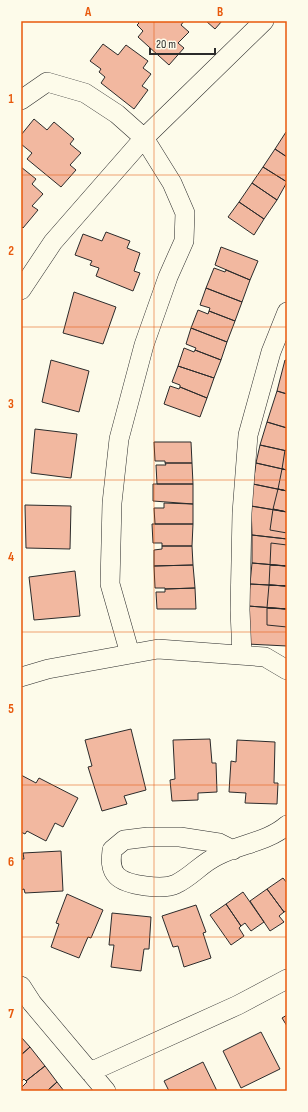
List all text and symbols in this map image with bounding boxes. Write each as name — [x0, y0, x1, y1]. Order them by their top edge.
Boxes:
text: A — [84, 4, 92, 20]
text: B — [217, 4, 223, 20]
scale bar — [150, 30, 215, 56]
text: 20 m — [156, 37, 176, 52]
text: 1 — [8, 91, 14, 107]
text: 2 — [8, 243, 14, 259]
text: 3 — [8, 396, 14, 412]
text: 4 — [8, 549, 14, 565]
text: 5 — [8, 701, 14, 717]
text: 6 — [8, 854, 14, 870]
text: 7 — [8, 1006, 14, 1022]

